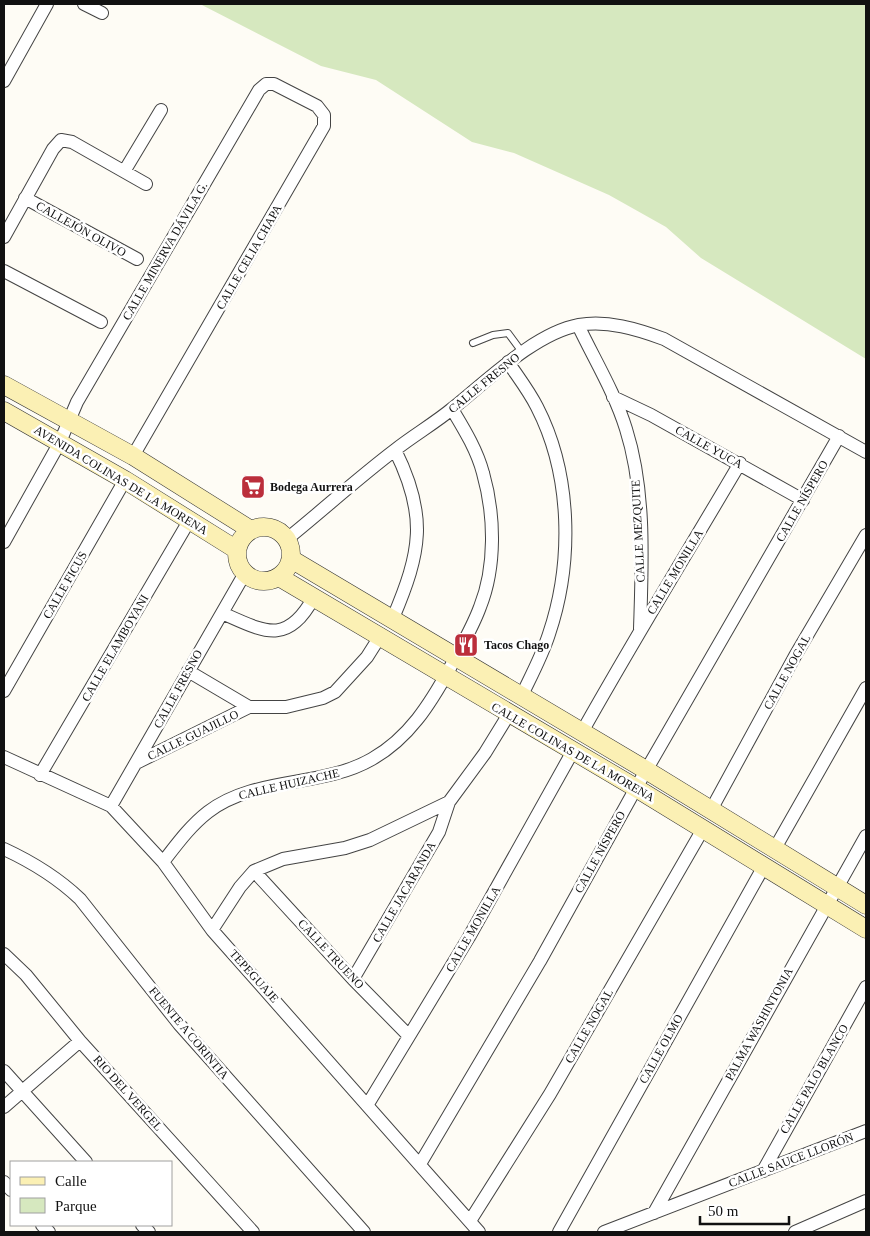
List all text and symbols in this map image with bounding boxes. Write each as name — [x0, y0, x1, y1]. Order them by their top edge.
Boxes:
street label: CALLE MINERVA DÁVILA G. — [120, 179, 210, 323]
street label: CALLEJÓN OLIVO — [33, 198, 129, 260]
street label: CALLE CELIA CHAPA — [213, 202, 285, 312]
street label: CALLE FRESNO — [446, 350, 523, 416]
street label: AVENIDA COLINAS DE LA MORENA — [32, 423, 211, 538]
street label: CALLE YUCA — [673, 423, 746, 472]
street label: CALLE NÍSPERO — [773, 458, 831, 544]
supermarket icon: Bodega Aurrera — [240, 474, 266, 500]
street label: CALLE MEZQUITE — [628, 479, 648, 583]
place label: Bodega Aurrera — [270, 480, 353, 494]
street label: CALLE MONILLA — [644, 527, 706, 617]
street label: CALLE FICUS — [40, 549, 90, 621]
street label: CALLE ELAMBOYANI — [79, 592, 151, 704]
restaurant icon: Tacos Chago — [453, 632, 479, 658]
street label: CALLE NOGAL — [761, 632, 813, 712]
place label: Tacos Chago — [484, 638, 549, 652]
street label: CALLE FRESNO — [151, 647, 206, 731]
street label: CALLE COLINAS DE LA MORENA — [489, 699, 657, 805]
street label: CALLE GUAJILLO — [145, 707, 241, 763]
street label: CALLE HUIZACHE — [237, 766, 341, 802]
street label: CALLE NÍSPERO — [572, 808, 629, 895]
street label: CALLE JACARANDA — [369, 839, 439, 945]
street label: CALLE MONILLA — [443, 883, 503, 974]
street label: CALLE TRUENO — [295, 916, 367, 992]
street label: TEPEGUAJE — [226, 947, 282, 1005]
street label: PALMA WASHINTONIA — [722, 965, 796, 1083]
street label: FUENTE A CORINTIA — [146, 984, 232, 1082]
street label: CALLE NOGAL — [562, 986, 616, 1066]
street label: CALLE OLMO — [636, 1012, 686, 1086]
street label: CALLE PALO BLANCO — [777, 1021, 851, 1136]
street label: RIO DEL VERGEL — [90, 1052, 166, 1134]
street label: CALLE SAUCE LLORÓN — [727, 1130, 856, 1190]
legend — [10, 1161, 172, 1226]
text: Calle — [55, 1173, 87, 1189]
scale bar — [700, 1194, 789, 1226]
text: Parque — [55, 1198, 97, 1214]
text: 50 m — [708, 1203, 739, 1219]

